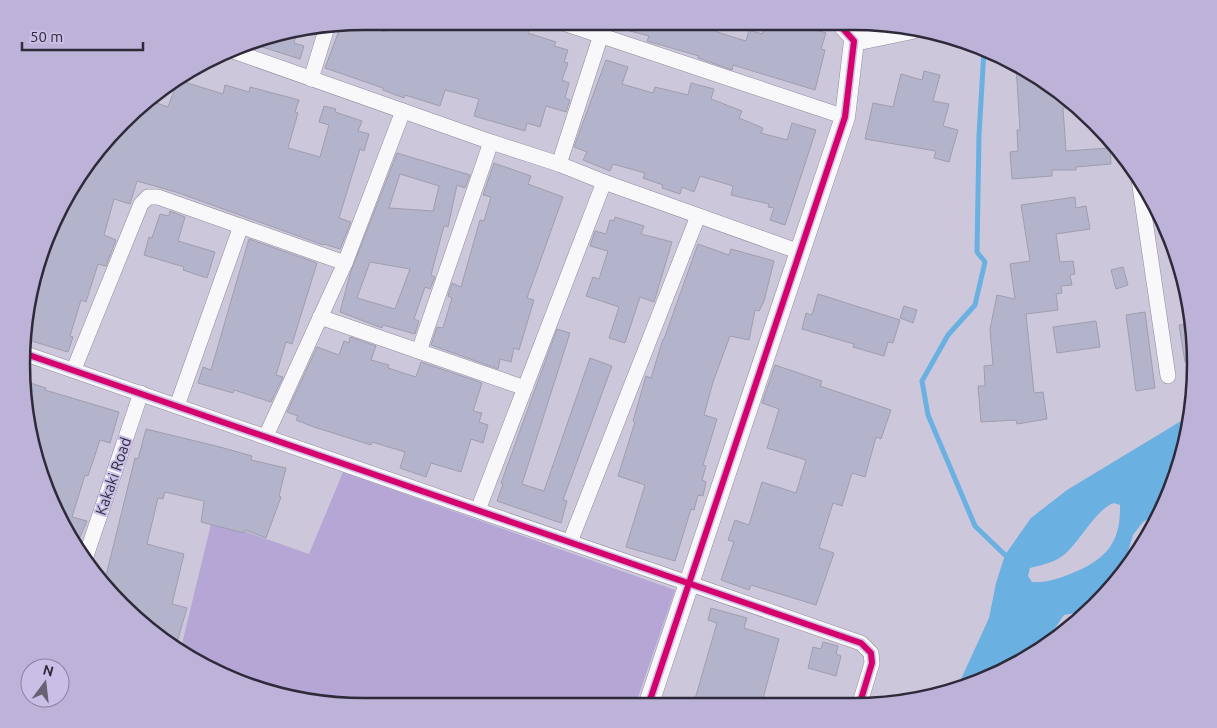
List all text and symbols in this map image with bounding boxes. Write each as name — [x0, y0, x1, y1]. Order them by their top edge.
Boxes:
scale bar — [22, 20, 144, 52]
text: 50 m — [30, 28, 63, 45]
street label: Kakaki Road — [92, 435, 134, 517]
north arrow — [20, 658, 70, 708]
text: N — [41, 661, 55, 680]

